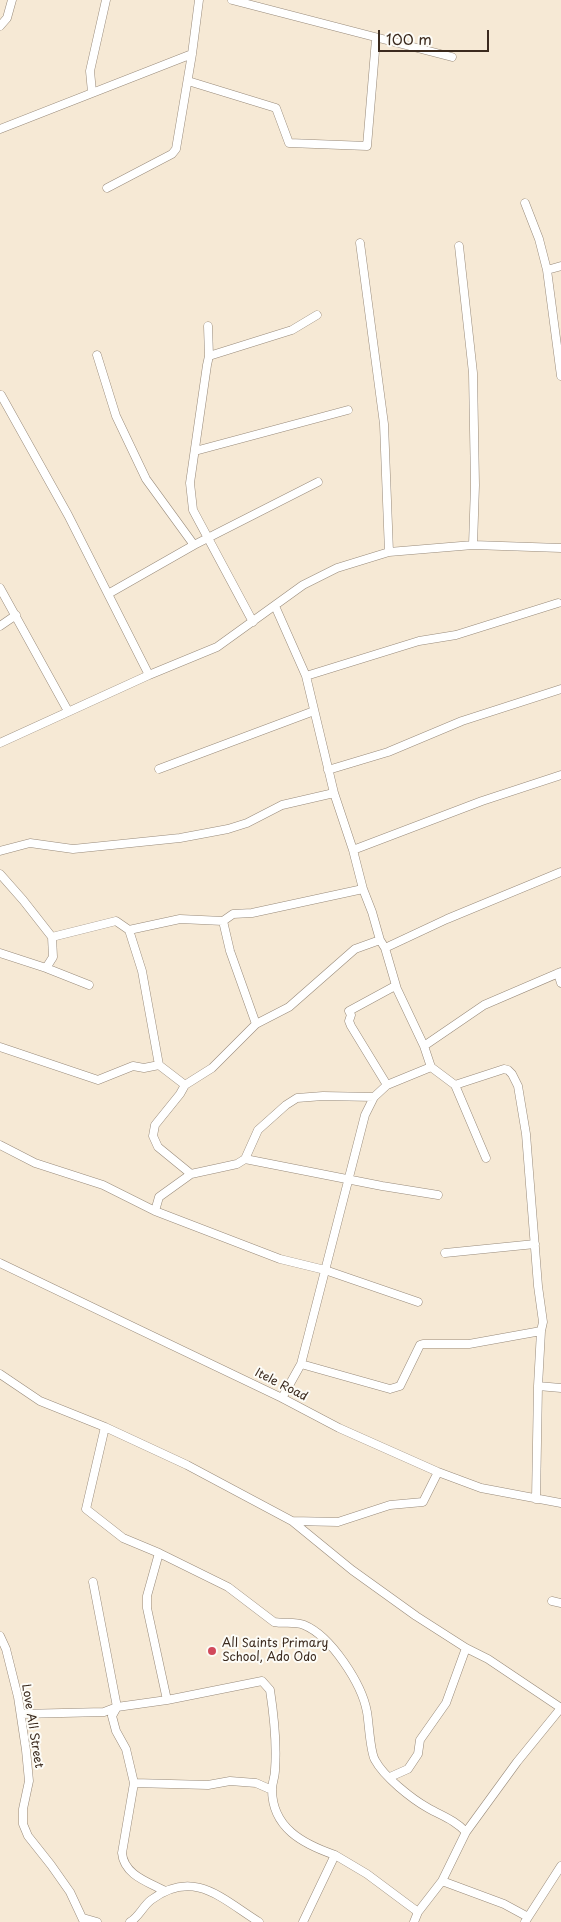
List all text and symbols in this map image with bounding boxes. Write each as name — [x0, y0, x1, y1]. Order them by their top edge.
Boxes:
scale bar — [381, 20, 492, 52]
text: 100 m — [386, 27, 432, 50]
street label: Itele Road — [252, 1366, 310, 1404]
place label: All Saints Primary School, Ado Odo — [222, 1637, 328, 1665]
marker: All Saints Primary School, Ado Odo — [206, 1645, 218, 1657]
street label: Love All Street — [18, 1683, 46, 1769]

